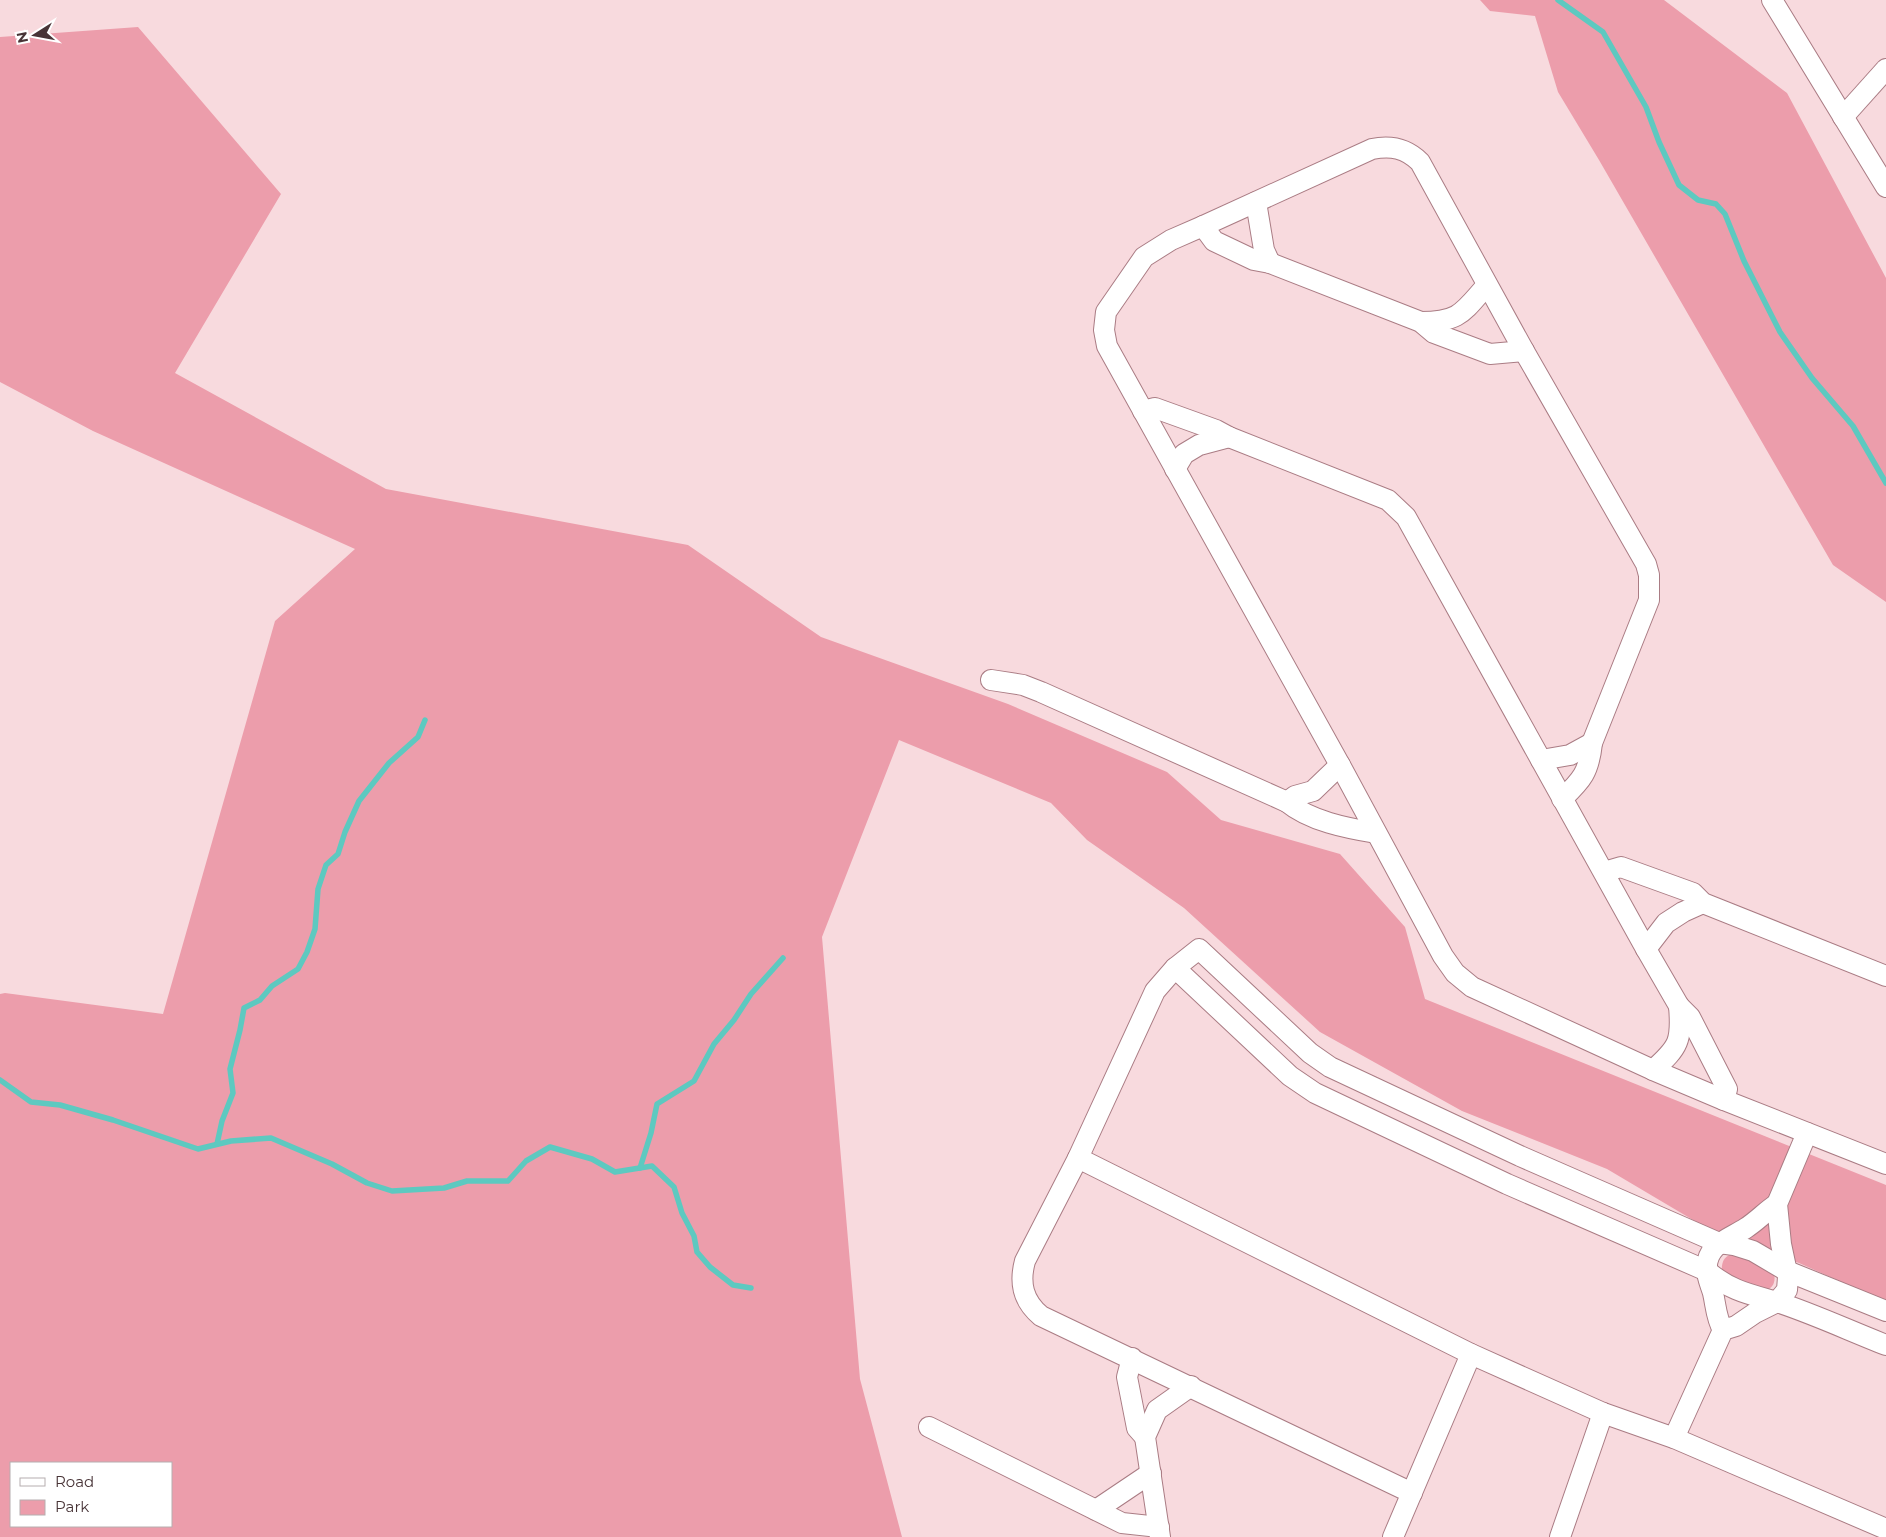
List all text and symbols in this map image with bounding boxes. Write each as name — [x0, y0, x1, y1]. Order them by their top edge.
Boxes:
north arrow — [10, 10, 60, 60]
text: N — [12, 30, 32, 45]
legend — [10, 1462, 172, 1527]
text: Road — [55, 1472, 94, 1491]
text: Park — [55, 1497, 89, 1516]

